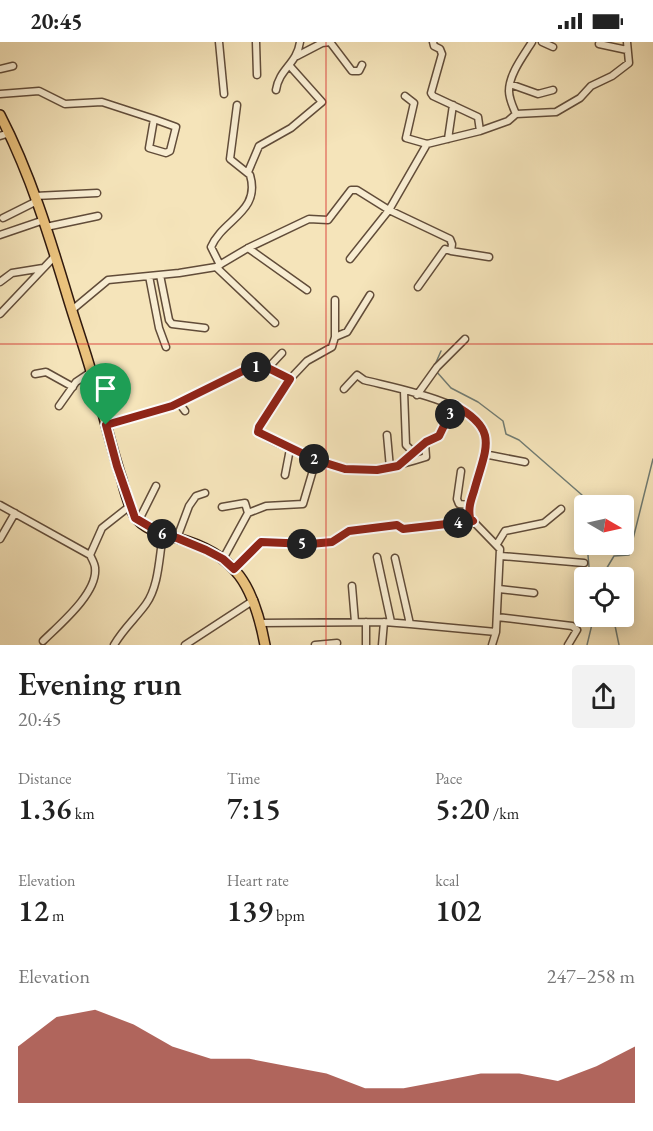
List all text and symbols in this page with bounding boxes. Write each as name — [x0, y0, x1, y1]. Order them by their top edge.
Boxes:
text: 20:45 — [30, 7, 83, 36]
pin: 1 — [241, 352, 271, 382]
text: 1 — [252, 356, 260, 377]
pin — [80, 363, 131, 425]
icon: arrive — [89, 372, 122, 405]
pin: 3 — [435, 399, 465, 429]
text: 3 — [446, 403, 454, 424]
pin: 2 — [299, 444, 329, 474]
text: 2 — [310, 448, 318, 469]
north arrow — [574, 495, 634, 555]
map controls — [574, 495, 634, 627]
pin: 4 — [443, 508, 473, 538]
text: 4 — [454, 512, 462, 533]
pin: 6 — [147, 519, 177, 549]
text: 6 — [158, 523, 166, 544]
pin: 5 — [287, 529, 317, 559]
text: 5 — [298, 533, 306, 554]
button: locate — [574, 567, 634, 627]
text: Evening run — [18, 662, 182, 705]
button: share — [572, 665, 635, 728]
text: 20:45 — [18, 706, 61, 732]
text: Distance — [18, 768, 71, 789]
text: Time — [227, 768, 260, 789]
text: Pace — [435, 768, 462, 789]
text: 1.36 — [18, 789, 71, 828]
text: 7:15 — [227, 789, 281, 828]
text: 5:20 — [435, 789, 490, 828]
text: km — [71, 803, 95, 824]
text: /km — [490, 803, 519, 824]
text: Elevation — [18, 870, 76, 891]
text: Heart rate — [227, 870, 289, 891]
text: kcal — [435, 870, 459, 891]
text: 12 — [18, 891, 49, 930]
text: 139 — [227, 891, 273, 930]
text: 102 — [435, 891, 482, 930]
text: m — [49, 905, 64, 926]
text: bpm — [273, 905, 305, 926]
text: Elevation — [18, 963, 90, 989]
text: 247–258 m — [547, 963, 635, 989]

